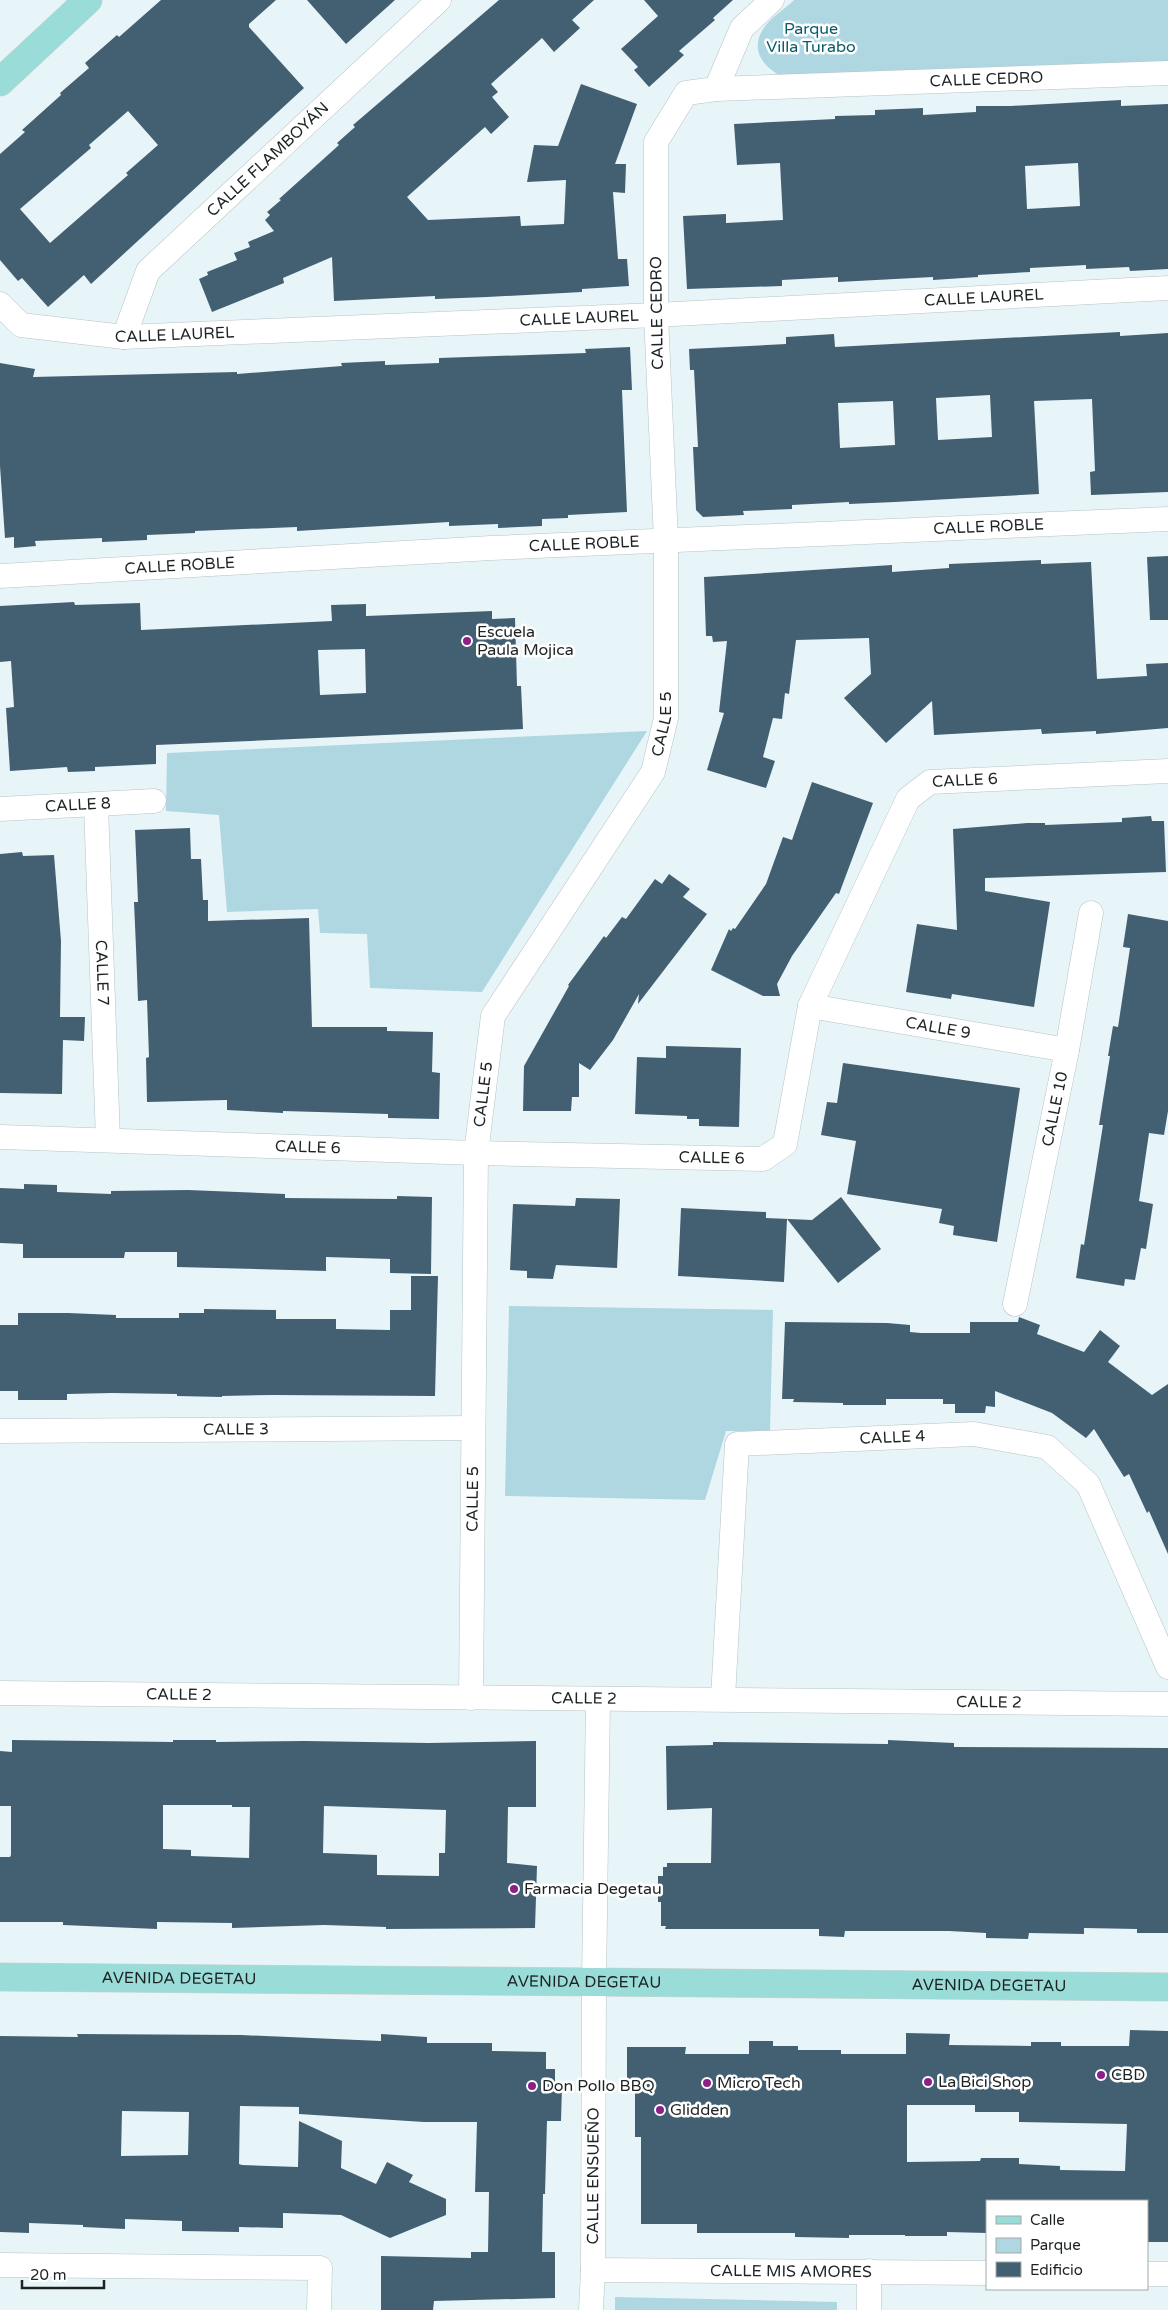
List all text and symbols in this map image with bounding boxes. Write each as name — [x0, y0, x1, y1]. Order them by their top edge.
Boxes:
park label: Parque Villa Turabo — [766, 19, 856, 57]
street label: CALLE CEDRO — [929, 67, 1044, 91]
street label: CALLE FLAMBOYÁN — [203, 98, 333, 221]
street label: CALLE CEDRO — [646, 256, 668, 370]
street label: CALLE LAUREL — [924, 285, 1044, 311]
street label: CALLE LAUREL — [519, 306, 639, 331]
street label: CALLE LAUREL — [114, 322, 235, 347]
street label: CALLE ROBLE — [933, 514, 1045, 539]
street label: CALLE ROBLE — [528, 532, 640, 556]
street label: CALLE ROBLE — [124, 553, 236, 579]
place label: Escuela Paula Mojica — [477, 622, 574, 660]
marker: Escuela Paula Mojica — [461, 635, 473, 647]
street label: CALLE 5 — [647, 691, 676, 759]
street label: CALLE 6 — [932, 769, 998, 792]
street label: CALLE 8 — [44, 793, 111, 817]
street label: CALLE 7 — [91, 940, 113, 1006]
street label: CALLE 9 — [904, 1013, 972, 1043]
street label: CALLE 5 — [469, 1061, 497, 1128]
street label: CALLE 10 — [1037, 1070, 1072, 1148]
street label: CALLE 6 — [275, 1136, 341, 1158]
street label: CALLE 6 — [679, 1147, 745, 1169]
street label: CALLE 3 — [203, 1419, 269, 1440]
street label: CALLE 4 — [859, 1426, 926, 1449]
street label: CALLE 5 — [463, 1466, 483, 1532]
street label: CALLE 2 — [146, 1684, 212, 1705]
street label: CALLE 2 — [551, 1688, 617, 1709]
street label: CALLE 2 — [956, 1692, 1022, 1713]
place label: Farmacia Degetau — [524, 1879, 662, 1899]
marker: Farmacia Degetau — [508, 1883, 520, 1895]
street label: AVENIDA DEGETAU — [101, 1968, 257, 1989]
street label: AVENIDA DEGETAU — [506, 1971, 662, 1993]
street label: AVENIDA DEGETAU — [911, 1975, 1066, 1996]
place label: CBD — [1111, 2065, 1145, 2085]
marker: CBD — [1095, 2069, 1107, 2081]
place label: La Bici Shop — [938, 2072, 1031, 2092]
place label: Micro Tech — [717, 2073, 801, 2093]
place label: Don Pollo BBQ — [542, 2076, 655, 2096]
marker: La Bici Shop — [922, 2076, 934, 2088]
marker: Micro Tech — [701, 2077, 713, 2089]
marker: Don Pollo BBQ — [526, 2080, 538, 2092]
place label: Glidden — [670, 2100, 729, 2120]
marker: Glidden — [654, 2104, 666, 2116]
street label: CALLE ENSUEÑO — [583, 2107, 604, 2245]
legend — [986, 2200, 1148, 2290]
text: Calle — [1030, 2211, 1065, 2229]
text: Parque — [1030, 2236, 1081, 2254]
scale bar — [22, 2258, 105, 2290]
street label: CALLE MIS AMORES — [710, 2261, 872, 2282]
text: Edificio — [1030, 2261, 1083, 2279]
text: 20 m — [30, 2266, 67, 2284]

